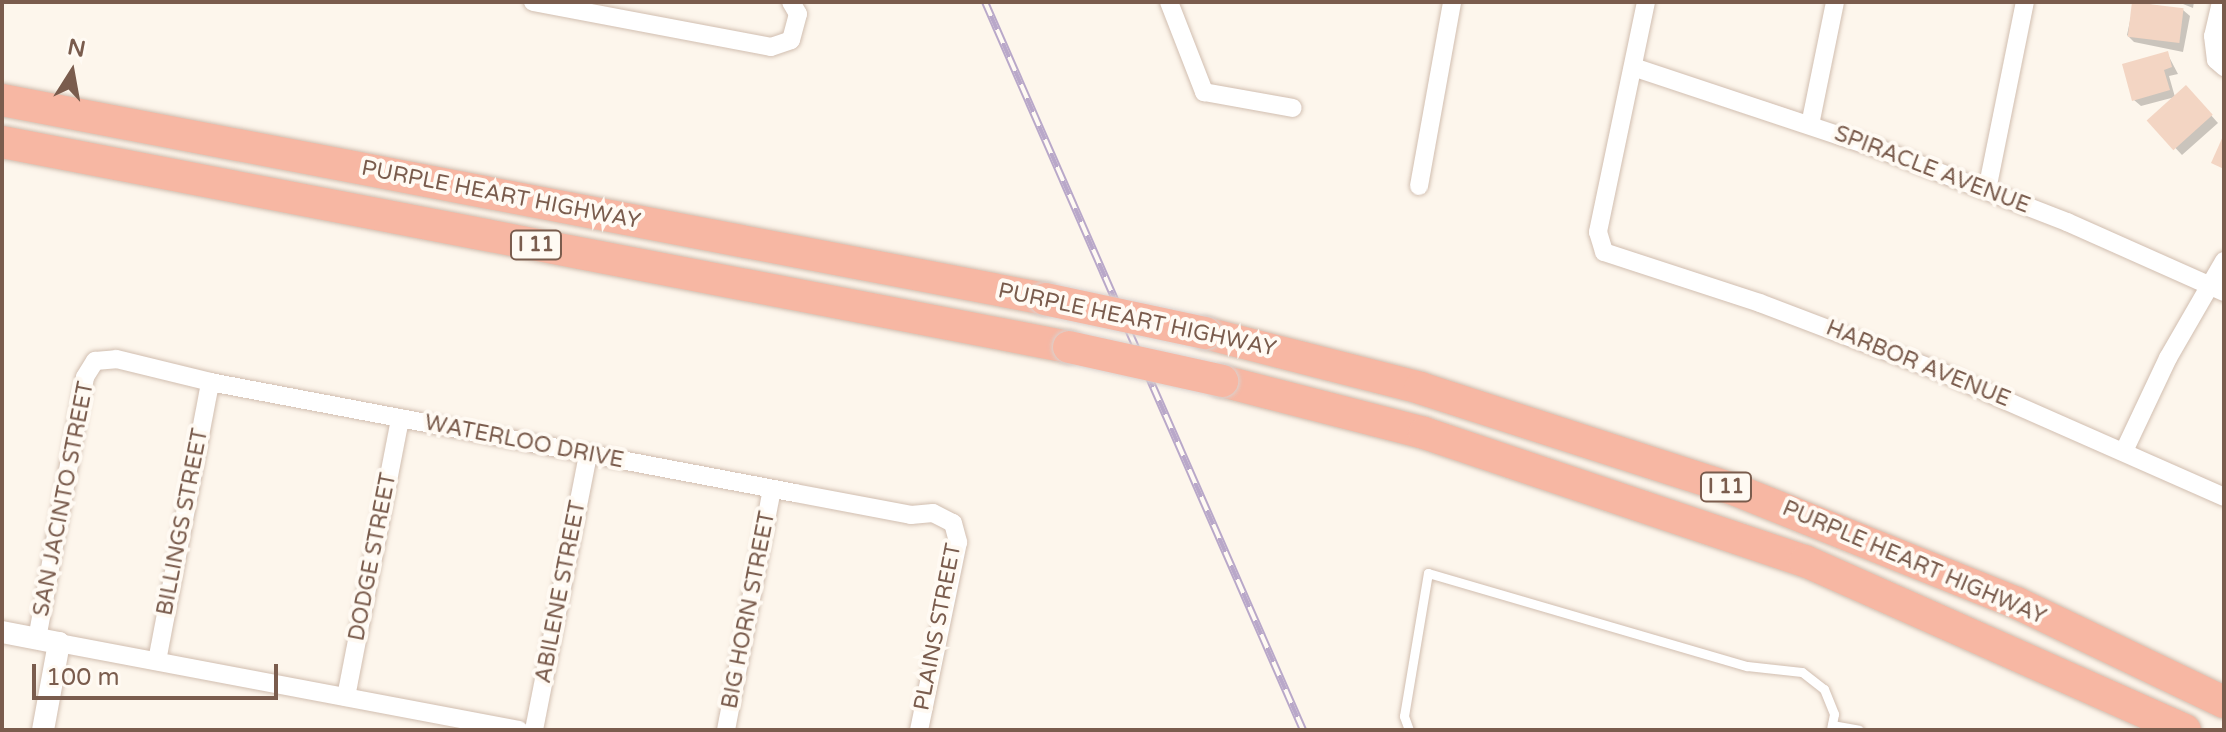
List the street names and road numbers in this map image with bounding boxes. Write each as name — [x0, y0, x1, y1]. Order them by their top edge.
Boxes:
street label: SPIRACLE AVENUE — [1831, 121, 2033, 219]
street label: PURPLE HEART HIGHWAY — [359, 155, 643, 235]
road number: I 11 — [508, 229, 564, 261]
street label: PURPLE HEART HIGHWAY — [995, 278, 1279, 362]
street label: HARBOR AVENUE — [1822, 315, 2014, 413]
street label: SAN JACINTO STREET — [28, 379, 100, 619]
street label: WATERLOO DRIVE — [422, 410, 626, 474]
street label: BILLINGS STREET — [152, 426, 214, 618]
street label: DODGE STREET — [344, 471, 402, 643]
road number: I 11 — [1698, 471, 1754, 503]
street label: PURPLE HEART HIGHWAY — [1778, 495, 2050, 631]
street label: ABILENE STREET — [530, 499, 592, 685]
street label: BIG HORN STREET — [717, 509, 781, 711]
street label: PLAINS STREET — [909, 541, 967, 713]

